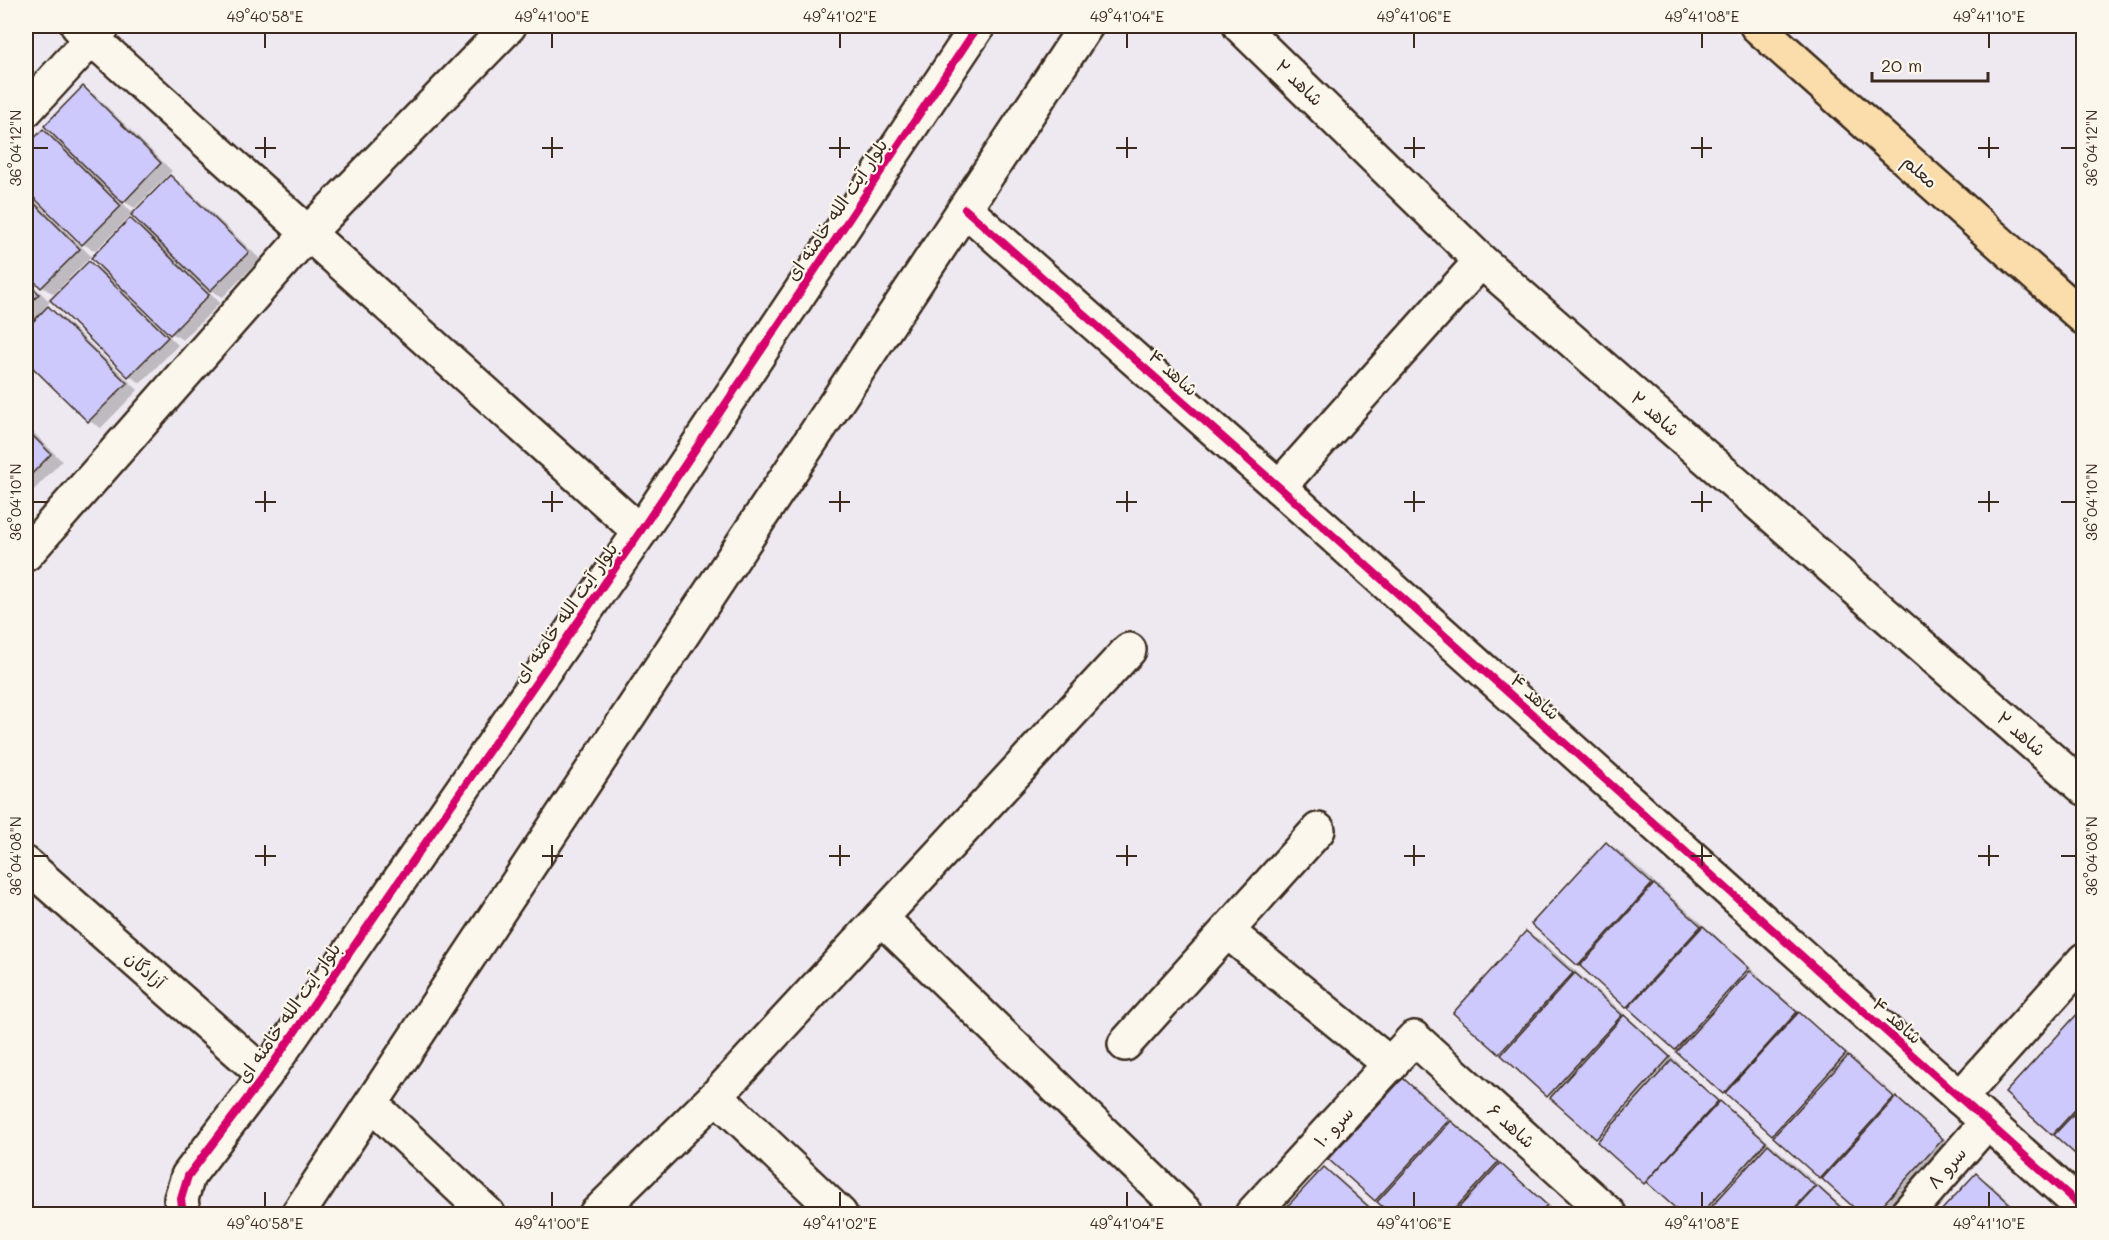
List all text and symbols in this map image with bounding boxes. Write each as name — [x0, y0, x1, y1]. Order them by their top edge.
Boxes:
text: 49°40'58"E — [227, 6, 304, 26]
text: 49°41'00"E — [515, 6, 590, 26]
text: 49°41'02"E — [803, 6, 877, 26]
text: 49°41'04"E — [1090, 6, 1165, 26]
text: 49°41'06"E — [1377, 6, 1452, 26]
text: 49°41'08"E — [1665, 6, 1740, 26]
text: 49°41'10"E — [1953, 6, 2025, 26]
scale bar — [1872, 45, 1988, 83]
text: 20 m — [1881, 53, 1922, 77]
street label: شاهد ۲ — [1271, 54, 1329, 111]
text: 36°04'12"N — [5, 110, 25, 186]
text: 36°04'12"N — [2081, 110, 2101, 186]
street label: بلوار آیت الله خامنه ای — [780, 134, 893, 285]
street label: معلم — [1896, 149, 1943, 196]
street label: شاهد ۴ — [1144, 344, 1204, 401]
street label: شاهد ۲ — [1626, 385, 1685, 441]
text: 36°04'10"N — [5, 463, 25, 541]
text: 36°04'10"N — [2081, 463, 2101, 541]
street label: بلوار آیت الله خامنه ای — [508, 538, 623, 687]
street label: شاهد ۴ — [1506, 668, 1566, 725]
street label: شاهد ۲ — [1992, 705, 2051, 761]
text: 36°04'08"N — [5, 816, 25, 896]
text: 36°04'08"N — [2081, 816, 2101, 896]
street label: بلوار آیت الله خامنه ای — [231, 938, 346, 1087]
street label: آزادگان — [120, 945, 172, 994]
street label: شاهد ۴ — [1868, 992, 1928, 1049]
street label: شاهد ۶ — [1483, 1098, 1541, 1153]
street label: سرو ۱۰ — [1308, 1101, 1358, 1152]
street label: سرو ۸ — [1921, 1141, 1971, 1193]
text: 49°40'58"E — [227, 1213, 304, 1233]
text: 49°41'00"E — [515, 1213, 590, 1233]
text: 49°41'02"E — [803, 1213, 877, 1233]
text: 49°41'04"E — [1090, 1213, 1165, 1233]
text: 49°41'06"E — [1377, 1213, 1452, 1233]
text: 49°41'08"E — [1665, 1213, 1740, 1233]
text: 49°41'10"E — [1953, 1213, 2025, 1233]

